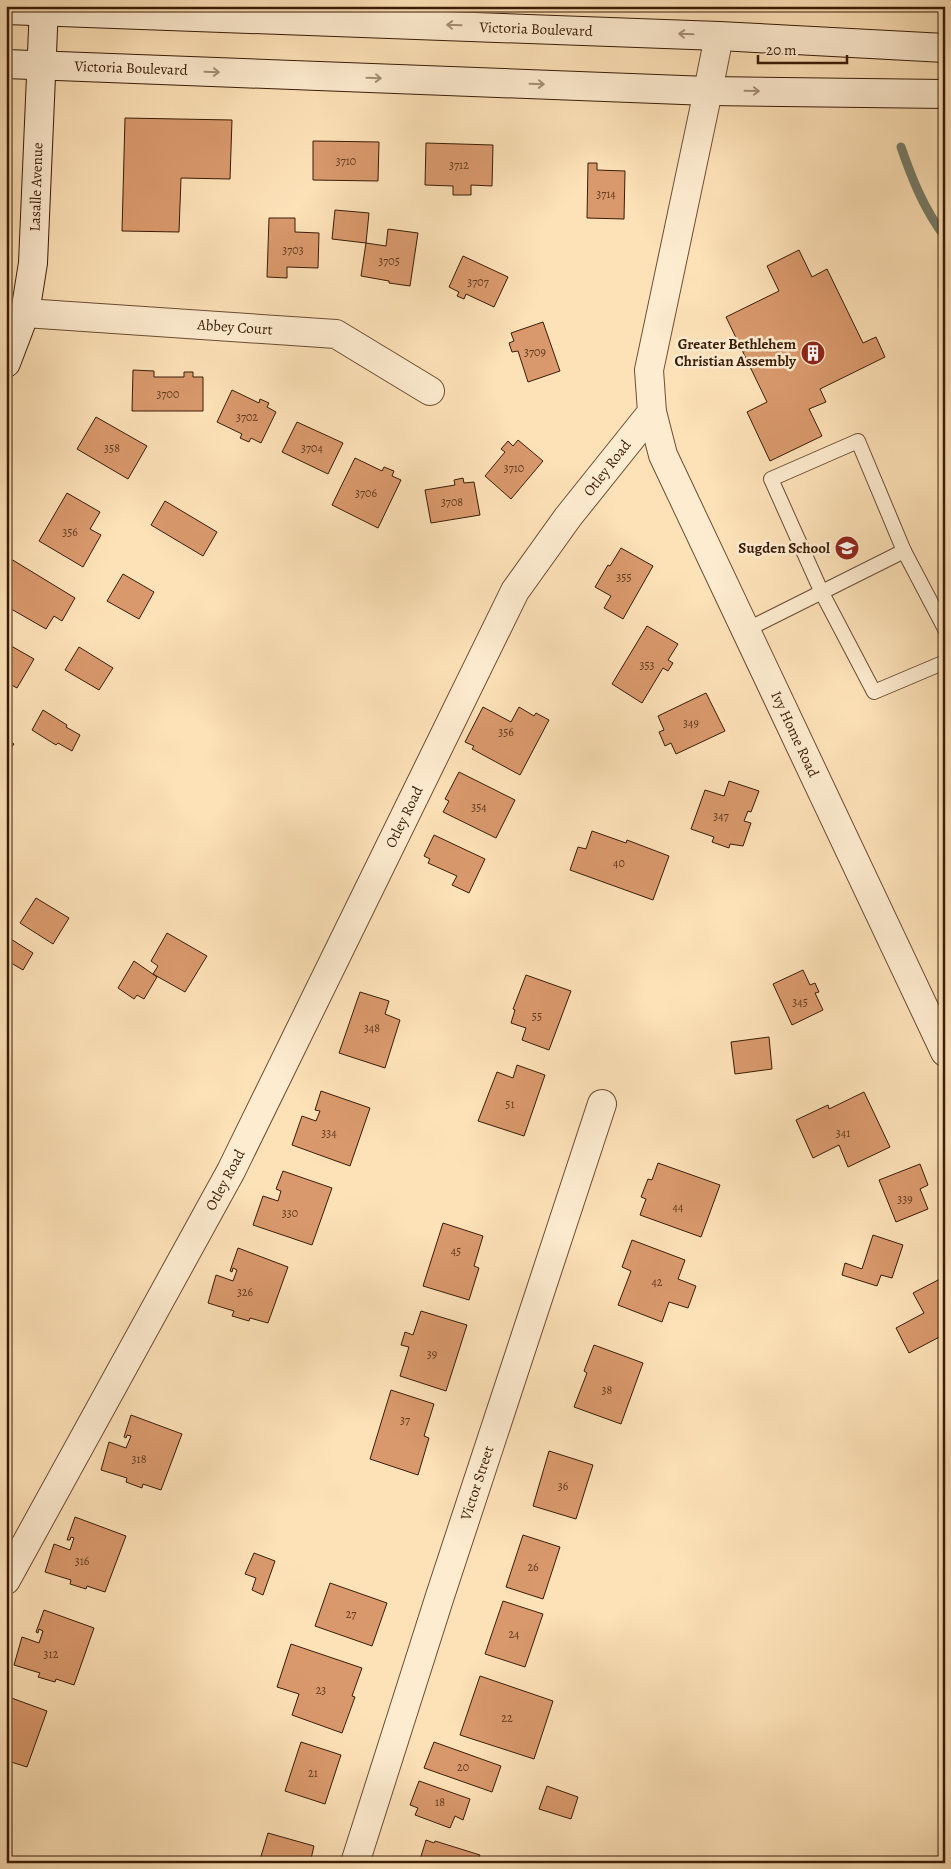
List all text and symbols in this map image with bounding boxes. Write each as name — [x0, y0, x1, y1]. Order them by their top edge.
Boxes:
street label: Victoria Boulevard — [478, 17, 594, 41]
one-way arrow — [446, 21, 462, 30]
one-way arrow — [679, 30, 695, 39]
scale bar — [758, 32, 847, 64]
text: 20 m — [766, 40, 797, 60]
street label: Victoria Boulevard — [73, 56, 189, 80]
one-way arrow — [204, 67, 220, 76]
one-way arrow — [366, 73, 382, 82]
one-way arrow — [528, 79, 544, 89]
one-way arrow — [743, 86, 759, 96]
street label: Lasalle Avenue — [24, 142, 48, 232]
house number: 3710 — [336, 153, 356, 169]
house number: 3712 — [449, 157, 469, 173]
house number: 3714 — [596, 186, 616, 202]
house number: 3703 — [282, 242, 304, 258]
house number: 3705 — [378, 253, 400, 269]
house number: 3707 — [467, 274, 490, 290]
street label: Abbey Court — [196, 314, 273, 340]
place label: Greater Bethlehem Christian Assembly — [675, 334, 797, 371]
building icon: Greater Bethlehem Christian Assembly — [800, 340, 826, 366]
house number: 3709 — [524, 344, 546, 360]
house number: 3700 — [157, 386, 179, 402]
house number: 3702 — [236, 409, 258, 425]
street label: Otley Road — [579, 435, 636, 500]
house number: 358 — [104, 440, 120, 456]
house number: 3704 — [301, 440, 323, 456]
house number: 3710 — [504, 460, 524, 476]
house number: 3706 — [355, 485, 377, 501]
house number: 3708 — [441, 494, 463, 510]
house number: 356 — [62, 524, 78, 540]
school or university icon: Sugden School — [834, 535, 860, 561]
place label: Sugden School — [738, 538, 830, 558]
house number: 355 — [616, 569, 632, 585]
house number: 353 — [639, 657, 655, 673]
street label: Ivy Home Road — [766, 688, 824, 781]
house number: 349 — [683, 715, 699, 731]
house number: 356 — [498, 724, 514, 740]
street label: Otley Road — [380, 782, 428, 851]
house number: 354 — [471, 799, 487, 815]
house number: 347 — [713, 808, 730, 824]
house number: 40 — [613, 855, 625, 871]
house number: 345 — [792, 994, 808, 1010]
house number: 55 — [532, 1008, 542, 1024]
house number: 348 — [364, 1020, 380, 1036]
house number: 51 — [505, 1096, 515, 1112]
house number: 334 — [321, 1125, 337, 1141]
house number: 341 — [836, 1125, 850, 1141]
street label: Otley Road — [201, 1145, 250, 1214]
house number: 339 — [897, 1191, 913, 1207]
house number: 44 — [673, 1199, 684, 1215]
house number: 330 — [282, 1205, 298, 1221]
house number: 45 — [451, 1243, 461, 1259]
house number: 42 — [651, 1274, 663, 1290]
house number: 326 — [237, 1284, 254, 1300]
house number: 39 — [427, 1346, 437, 1362]
house number: 38 — [602, 1382, 613, 1398]
house number: 37 — [400, 1412, 411, 1428]
street label: Victor Street — [455, 1443, 498, 1524]
house number: 318 — [132, 1451, 147, 1467]
house number: 36 — [558, 1478, 569, 1494]
house number: 316 — [75, 1553, 90, 1569]
house number: 26 — [527, 1559, 539, 1575]
house number: 27 — [346, 1606, 357, 1622]
house number: 24 — [508, 1626, 520, 1642]
house number: 312 — [44, 1646, 59, 1662]
house number: 23 — [316, 1682, 326, 1698]
house number: 22 — [501, 1710, 513, 1726]
house number: 20 — [457, 1759, 469, 1775]
house number: 21 — [308, 1765, 318, 1781]
house number: 18 — [435, 1794, 445, 1810]

